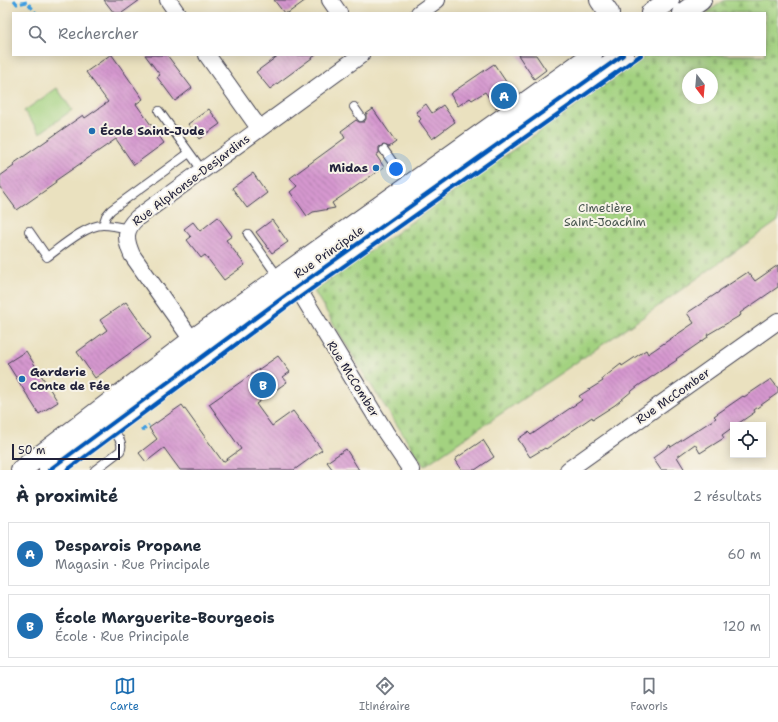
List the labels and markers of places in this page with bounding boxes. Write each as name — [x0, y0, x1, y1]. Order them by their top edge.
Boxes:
pin: A — [491, 81, 517, 111]
place label: École Saint-Jude — [100, 123, 205, 139]
marker: École Saint-Jude — [87, 126, 97, 136]
place label: Midas — [329, 160, 368, 176]
marker: Midas — [371, 163, 381, 173]
place label: Garderie Conte de Fée — [30, 364, 110, 394]
pin: B — [250, 370, 276, 400]
marker: Garderie Conte de Fée — [17, 374, 27, 384]

